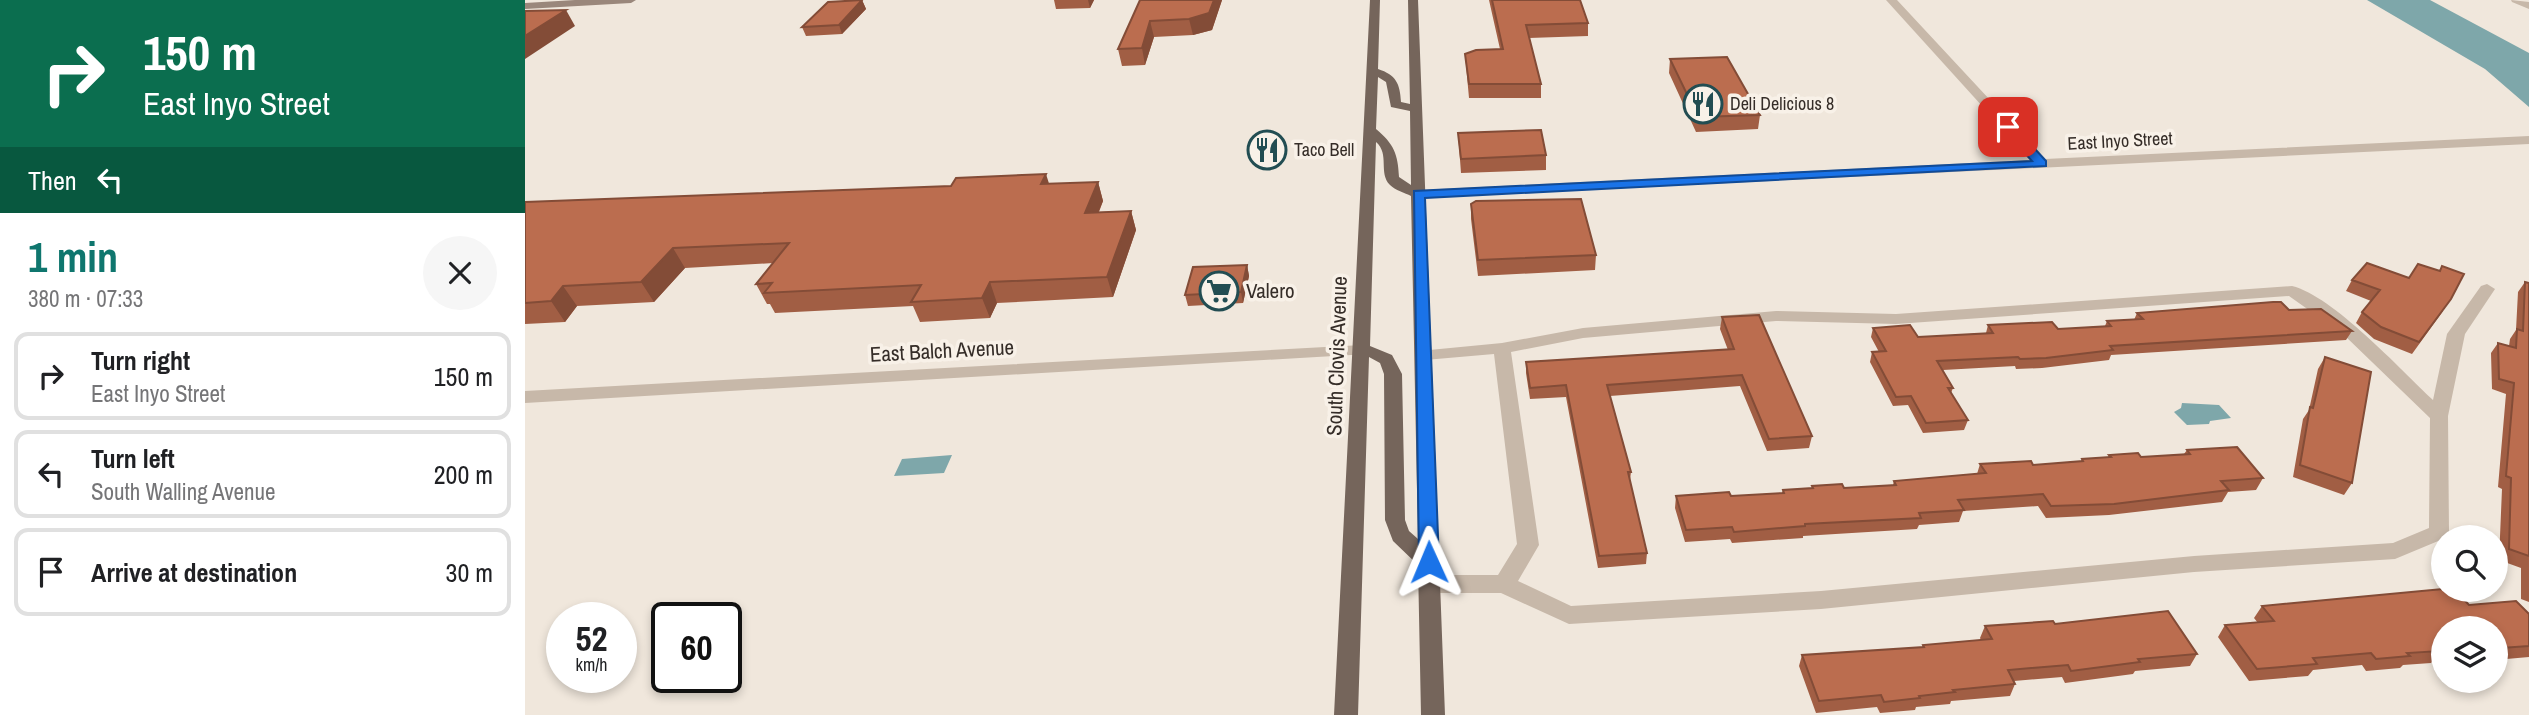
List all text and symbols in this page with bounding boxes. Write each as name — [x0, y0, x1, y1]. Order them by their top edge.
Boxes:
text: 150 m — [143, 19, 257, 85]
icon: right — [28, 28, 119, 119]
text: East Inyo Street — [143, 82, 330, 125]
restaurant icon: Deli Delicious 8 — [1682, 83, 1724, 125]
place label: Deli Delicious 8 — [1730, 91, 1834, 116]
pin — [1978, 97, 2038, 157]
icon: arrive — [1989, 108, 2027, 146]
street label: East Inyo Street — [2067, 125, 2173, 156]
restaurant icon: Taco Bell — [1246, 129, 1288, 171]
place label: Taco Bell — [1294, 137, 1354, 162]
icon: left — [91, 161, 129, 199]
text: Then — [28, 163, 77, 198]
text: 1 min — [28, 229, 118, 285]
button: close — [423, 236, 497, 310]
supermarket icon: Valero — [1198, 270, 1240, 312]
place label: Valero — [1246, 276, 1295, 305]
street label: South Clovis Avenue — [1319, 276, 1354, 436]
text: 380 m · 07:33 — [28, 283, 143, 314]
street label: East Balch Avenue — [869, 332, 1015, 369]
text: Turn right — [91, 343, 190, 378]
icon: right — [32, 357, 70, 395]
text: 150 m — [434, 359, 493, 394]
text: East Inyo Street — [91, 378, 225, 409]
text: Turn left — [91, 441, 175, 476]
icon: left — [32, 455, 70, 493]
text: 200 m — [434, 457, 493, 492]
text: South Walling Avenue — [91, 476, 276, 507]
position arrow — [1392, 525, 1466, 599]
map controls — [2431, 525, 2508, 693]
button: search — [2431, 525, 2508, 602]
icon: arrive — [32, 553, 70, 591]
text: Arrive at destination — [91, 555, 297, 590]
text: 30 m — [446, 555, 493, 590]
speed limit sign: 60 — [651, 602, 742, 693]
text: 52 — [576, 615, 607, 662]
button: layers — [2431, 616, 2508, 693]
text: km/h — [576, 652, 608, 677]

